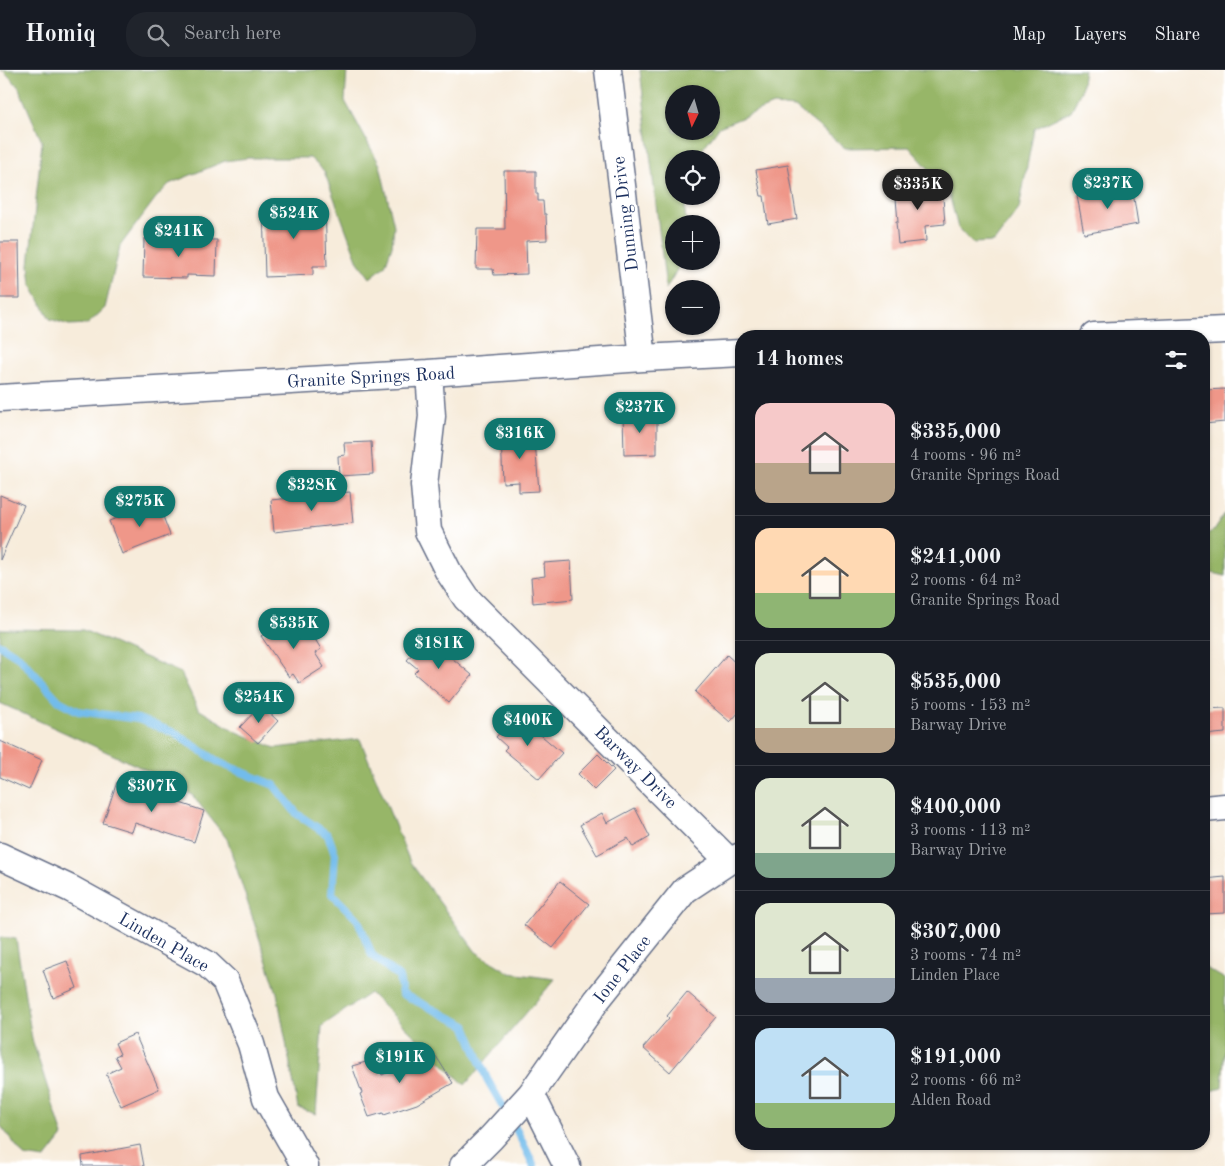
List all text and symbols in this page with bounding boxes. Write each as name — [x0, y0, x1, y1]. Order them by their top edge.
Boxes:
search box — [126, 12, 476, 57]
icon: search — [144, 21, 172, 49]
text: Homiq — [25, 23, 96, 47]
text: Search here — [184, 25, 281, 44]
text: Map — [1012, 26, 1046, 44]
text: Layers — [1074, 26, 1126, 44]
text: Share — [1154, 26, 1200, 44]
north arrow — [665, 85, 720, 140]
map controls — [665, 85, 720, 335]
button: locate — [665, 150, 720, 205]
street label: Dunning Drive — [610, 155, 642, 272]
pin: $335K — [883, 168, 953, 211]
pin: $237K — [1073, 168, 1143, 210]
text: $237K — [1083, 176, 1133, 192]
text: $335K — [893, 177, 943, 193]
pin: $524K — [259, 198, 329, 240]
text: $524K — [269, 206, 319, 222]
button: + — [665, 215, 720, 270]
pin: $241K — [144, 216, 214, 258]
text: $241K — [154, 224, 204, 240]
button: − — [665, 280, 720, 335]
icon: filters — [1162, 346, 1190, 374]
text: 14 homes — [755, 349, 843, 370]
street label: Granite Springs Road — [286, 365, 456, 391]
pin: $237K — [605, 392, 675, 434]
text: $237K — [615, 400, 665, 416]
pin: $316K — [485, 418, 555, 460]
text: $335,000 — [910, 422, 1001, 443]
icon: home — [795, 423, 855, 483]
text: $316K — [495, 426, 545, 442]
text: 4 rooms · 96 m² — [910, 448, 1021, 464]
text: Granite Springs Road — [910, 468, 1060, 484]
pin: $328K — [277, 470, 347, 512]
text: $328K — [287, 478, 337, 494]
pin: $275K — [105, 486, 175, 528]
text: $275K — [115, 494, 165, 510]
text: $241,000 — [910, 547, 1001, 568]
icon: home — [795, 548, 855, 608]
text: 2 rooms · 64 m² — [910, 573, 1021, 589]
text: Granite Springs Road — [910, 593, 1060, 609]
pin: $535K — [259, 608, 329, 650]
text: $535K — [269, 616, 319, 632]
pin: $181K — [404, 628, 474, 670]
text: $181K — [414, 636, 464, 652]
text: $535,000 — [910, 672, 1001, 693]
icon: home — [795, 673, 855, 733]
pin: $254K — [224, 682, 294, 724]
text: $254K — [234, 690, 284, 706]
text: 5 rooms · 153 m² — [910, 698, 1030, 714]
pin: $400K — [493, 704, 563, 747]
text: $400K — [503, 713, 553, 729]
text: Barway Drive — [910, 718, 1006, 734]
street label: Barway Drive — [591, 723, 680, 812]
pin: $307K — [117, 770, 187, 813]
text: $307K — [127, 779, 177, 795]
text: $400,000 — [910, 797, 1001, 818]
icon: home — [795, 798, 855, 858]
text: 3 rooms · 113 m² — [910, 823, 1030, 839]
text: Barway Drive — [910, 843, 1006, 859]
street label: Linden Place — [115, 910, 212, 976]
text: $307,000 — [910, 922, 1001, 943]
icon: home — [795, 923, 855, 983]
street label: Ione Place — [591, 932, 655, 1007]
text: 3 rooms · 74 m² — [910, 948, 1021, 964]
text: Linden Place — [910, 968, 1000, 984]
pin: $191K — [365, 1042, 435, 1084]
text: $191,000 — [910, 1047, 1001, 1068]
icon: home — [795, 1048, 855, 1108]
text: $191K — [375, 1050, 425, 1066]
text: 2 rooms · 66 m² — [910, 1073, 1021, 1089]
text: Alden Road — [910, 1093, 991, 1109]

